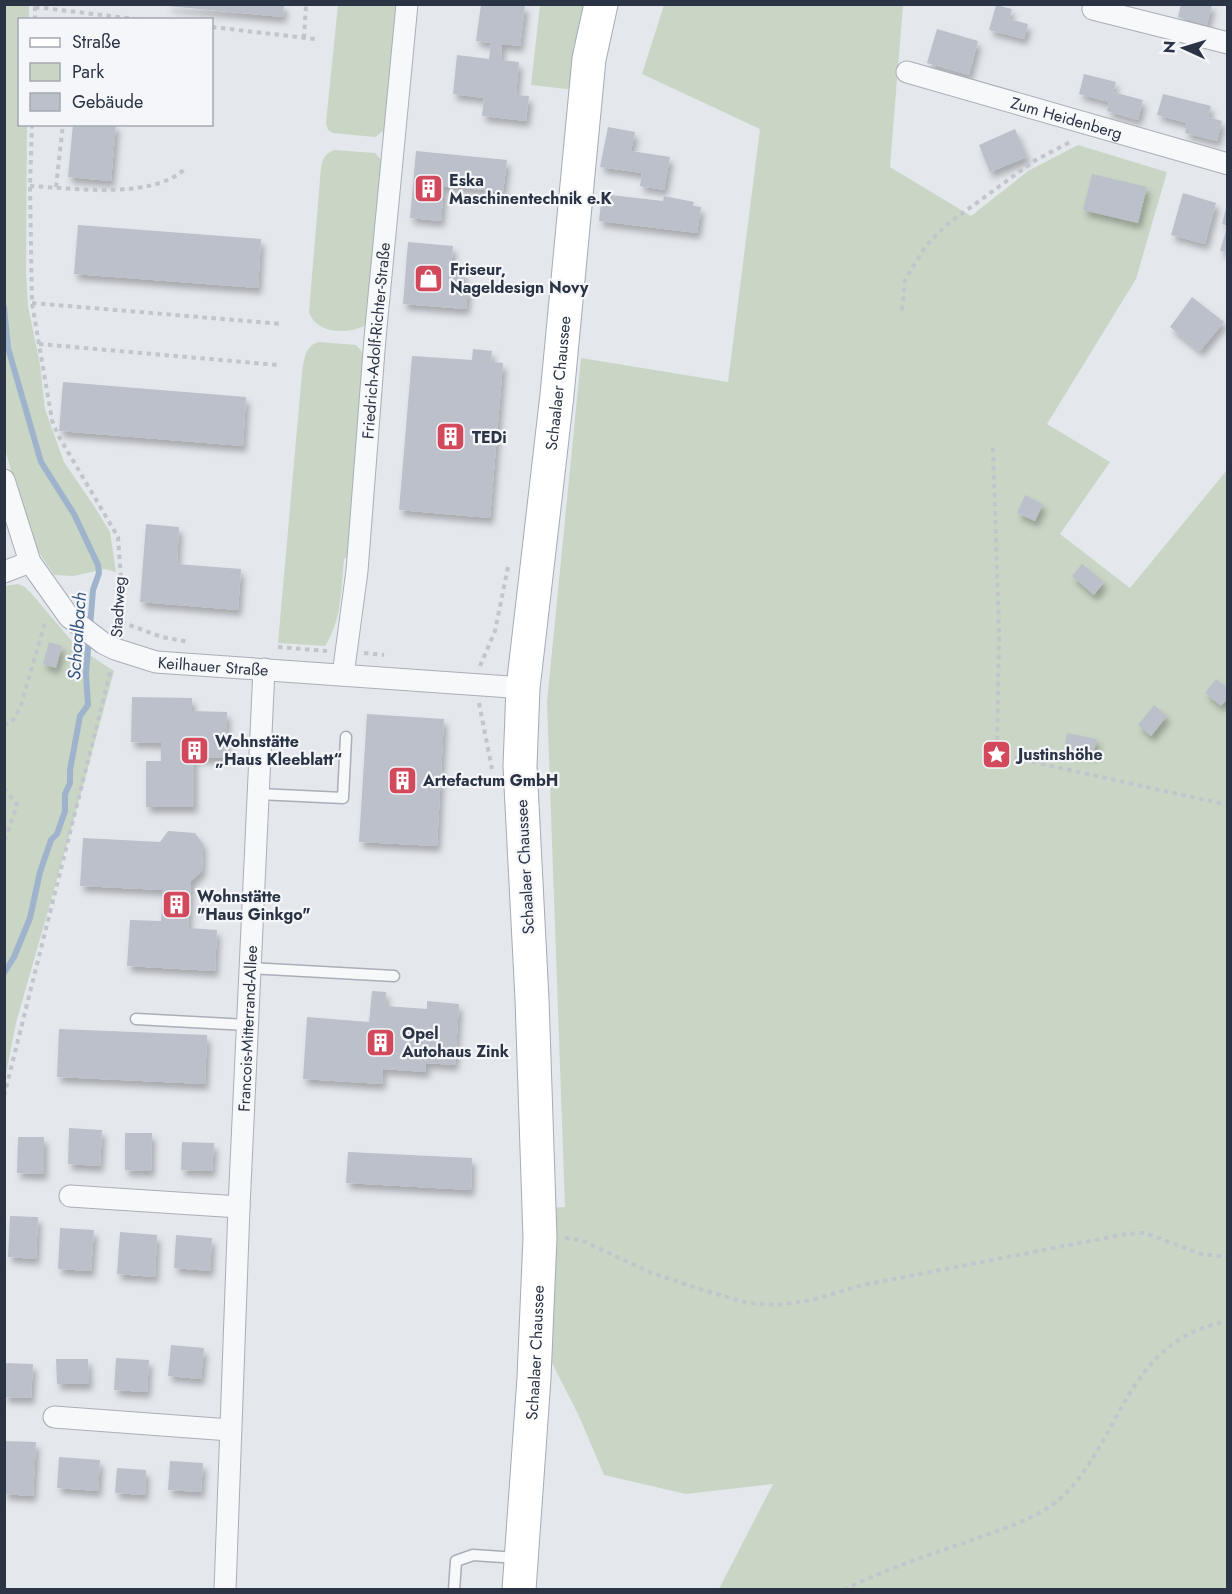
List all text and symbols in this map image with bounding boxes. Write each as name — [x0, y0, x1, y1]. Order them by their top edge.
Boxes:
legend — [18, 18, 213, 126]
north arrow — [1154, 18, 1214, 78]
text: Straße — [72, 29, 120, 55]
text: N — [1158, 40, 1181, 54]
text: Park — [72, 59, 104, 85]
text: Gebäude — [72, 89, 143, 115]
street label: Zum Heidenberg — [1008, 91, 1125, 145]
place label: Eska Maschinentechnik e.K — [449, 169, 613, 210]
building icon: Eska Maschinentechnik e.K — [412, 173, 444, 205]
street label: Friedrich-Adolf-Richter-Straße — [356, 241, 396, 440]
place label: Friseur, Nageldesign Novy — [450, 258, 589, 299]
shop icon: Friseur, Nageldesign Novy — [413, 262, 445, 294]
street label: Schaalaer Chaussee — [539, 315, 576, 452]
building icon: TEDi — [435, 421, 467, 453]
place label: TEDi — [472, 426, 507, 449]
street label: Stadtweg — [105, 576, 131, 638]
water label: Schaalbach — [61, 591, 93, 681]
street label: Keilhauer Straße — [157, 651, 269, 681]
place label: Wohnstätte „Haus Kleeblatt“ — [215, 730, 342, 771]
building icon: Wohnstätte „Haus Kleeblatt“ — [178, 734, 210, 766]
place icon: Justinshöhe — [981, 738, 1013, 770]
place label: Justinshöhe — [1015, 743, 1103, 766]
building icon: Artefactum GmbH — [386, 764, 418, 796]
place label: Artefactum GmbH — [422, 769, 558, 792]
street label: Schaalaer Chaussee — [510, 799, 540, 935]
place label: Wohnstätte "Haus Ginkgo" — [197, 885, 310, 926]
building icon: Wohnstätte "Haus Ginkgo" — [160, 889, 192, 921]
street label: Francois-Mitterrand-Allee — [232, 945, 263, 1112]
place label: Opel Autohaus Zink — [401, 1022, 510, 1063]
building icon: Opel Autohaus Zink — [365, 1026, 397, 1058]
street label: Schaalaer Chaussee — [520, 1285, 549, 1421]

